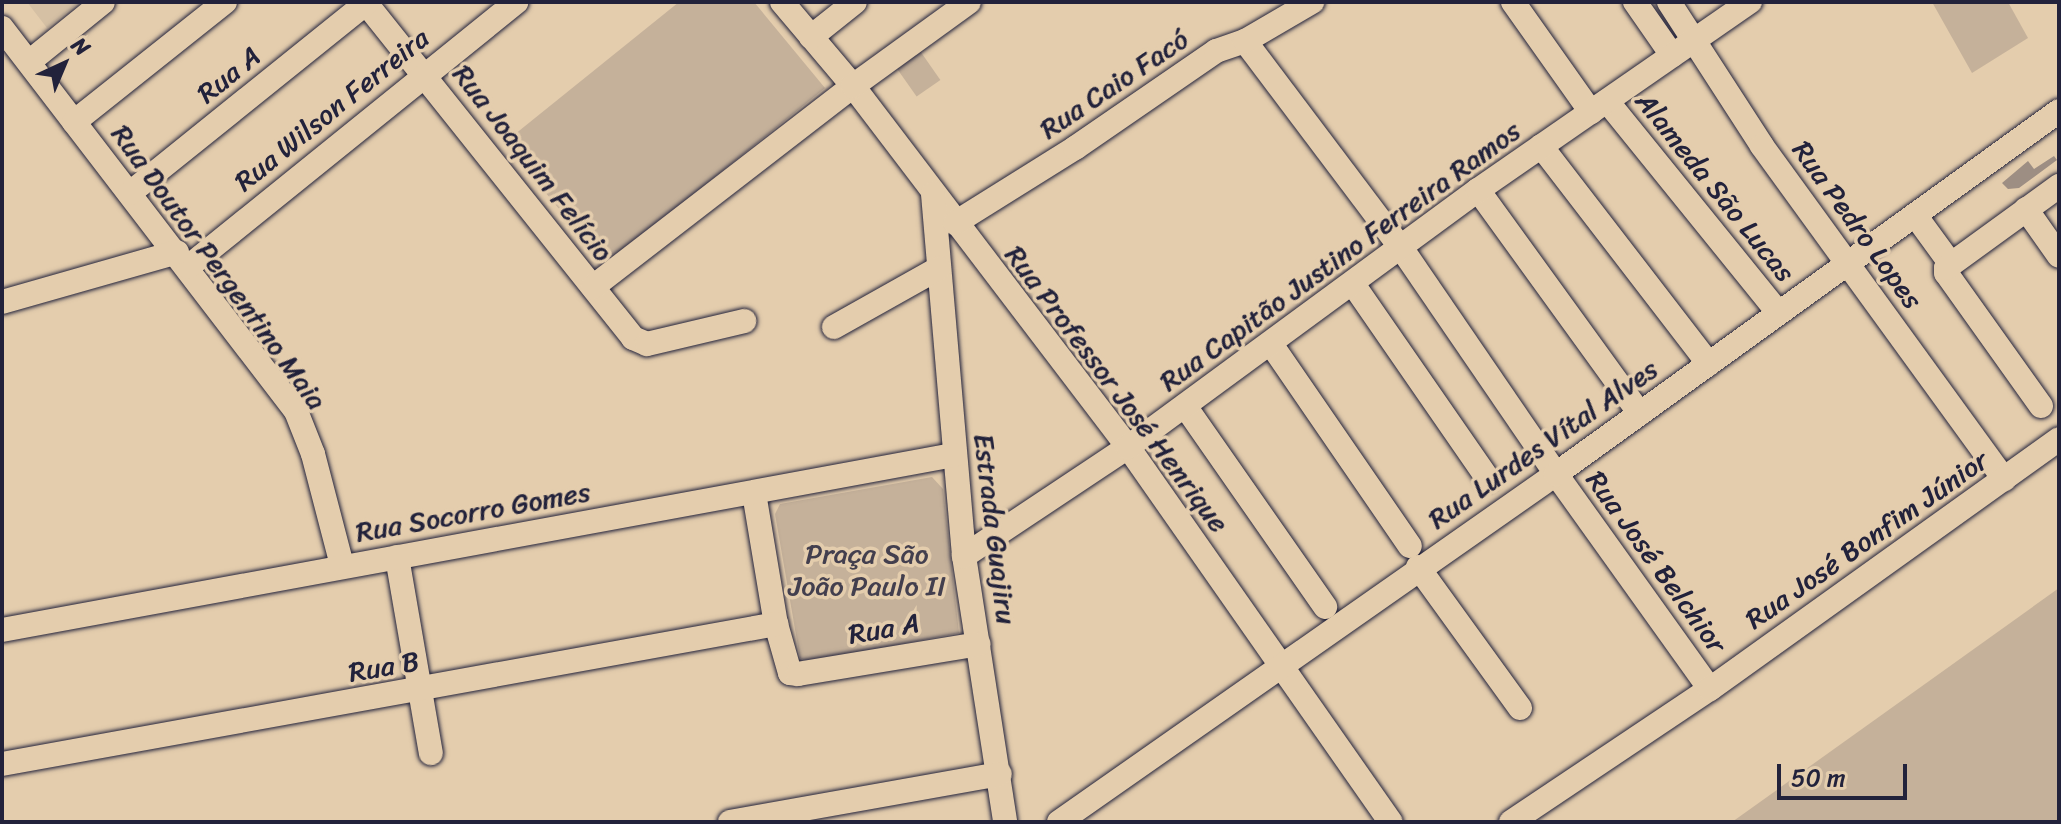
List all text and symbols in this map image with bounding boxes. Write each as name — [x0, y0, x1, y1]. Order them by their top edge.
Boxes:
street label: Rua Wilson Ferreira — [228, 21, 436, 199]
street label: Rua Caio Facó — [1034, 22, 1194, 146]
north arrow — [24, 24, 104, 104]
text: N — [62, 27, 100, 66]
street label: Rua A — [191, 39, 267, 111]
street label: Rua Joaquim Felício — [446, 58, 620, 268]
street label: Alameda São Lucas — [1628, 85, 1802, 289]
street label: Rua Capitão Justino Ferreira Ramos — [1152, 113, 1528, 399]
street label: Rua Doutor Pergentino Maia — [104, 117, 334, 417]
street label: Rua Pedro Lopes — [1784, 134, 1930, 316]
street label: Rua Professor José Henrique — [997, 238, 1237, 540]
street label: Rua Lurdes Vítal Alves — [1422, 352, 1664, 536]
street label: Estrada Guajiru — [967, 432, 1023, 626]
street label: Rua José Bonfim Júnior — [1739, 444, 1995, 636]
street label: Rua José Belchior — [1579, 464, 1733, 660]
street label: Rua Socorro Gomes — [353, 475, 593, 549]
park label: Praça São João Paulo II — [788, 537, 946, 603]
street label: Rua A — [846, 606, 922, 652]
street label: Rua B — [346, 644, 422, 690]
scale bar — [1781, 748, 1911, 798]
text: 50 m — [1791, 757, 1846, 799]

